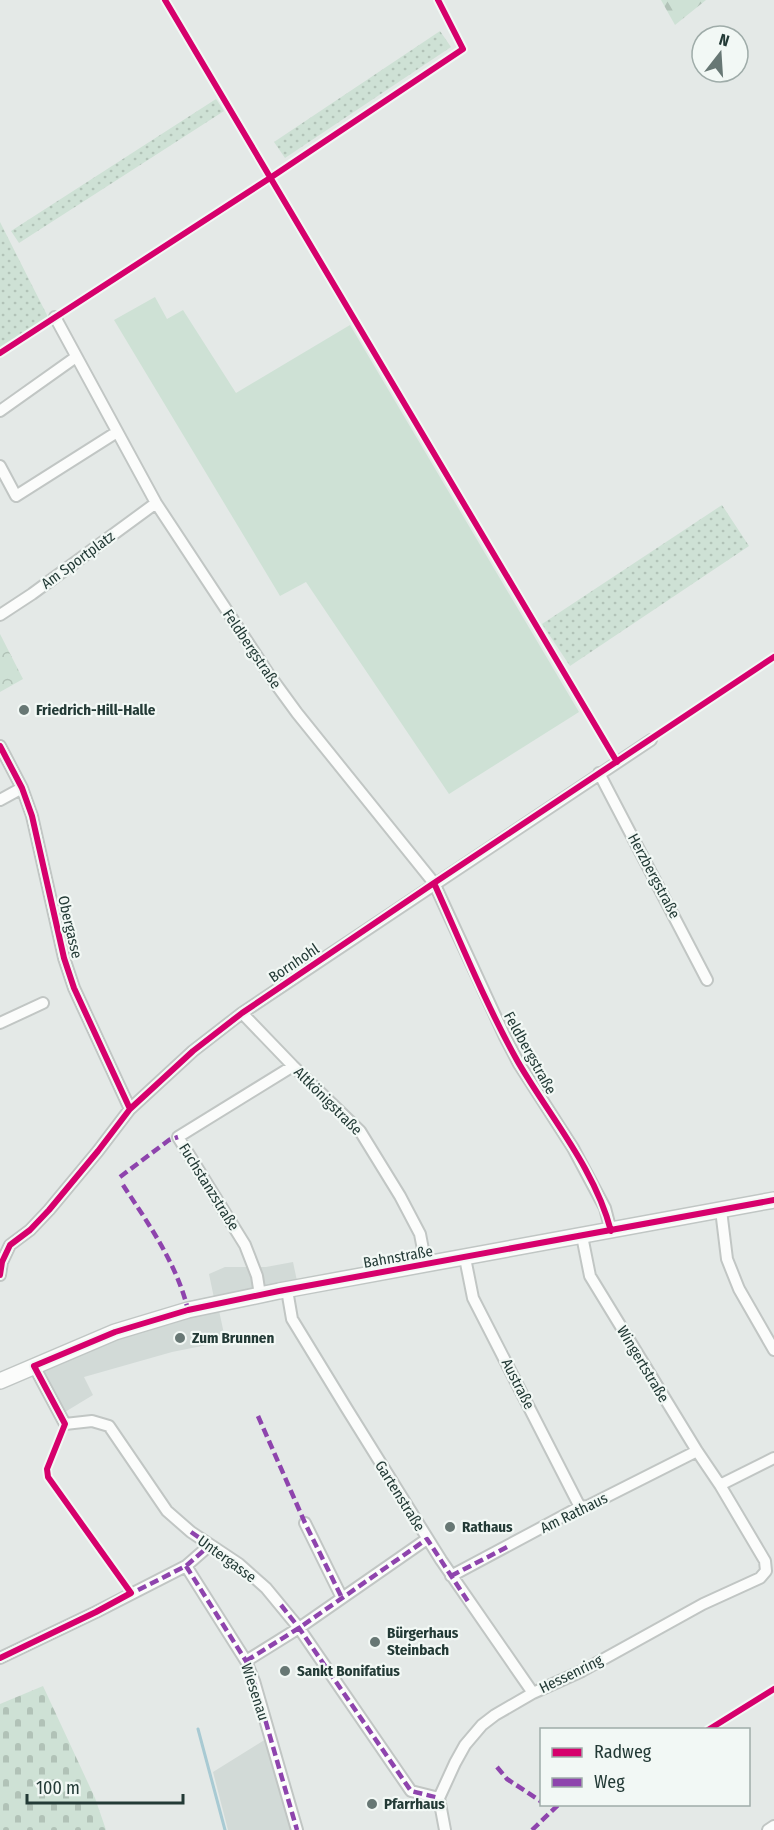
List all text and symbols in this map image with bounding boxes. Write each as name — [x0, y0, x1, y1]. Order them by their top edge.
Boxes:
north arrow — [690, 24, 750, 84]
text: N — [717, 30, 732, 51]
street label: Am Sportplatz — [38, 527, 118, 593]
street label: Feldbergstraße — [219, 606, 285, 692]
place label: Friedrich-Hill-Halle — [36, 701, 156, 719]
marker: Friedrich-Hill-Halle — [17, 703, 31, 717]
street label: Herzbergstraße — [624, 830, 684, 922]
street label: Obergasse — [54, 894, 86, 960]
street label: Bornhohl — [265, 940, 323, 986]
street label: Feldbergstraße — [500, 1009, 560, 1097]
street label: Altkönigstraße — [290, 1063, 366, 1139]
street label: Fuchstanzstraße — [175, 1140, 243, 1234]
street label: Bahnstraße — [362, 1242, 434, 1272]
street label: Wingertstraße — [613, 1322, 673, 1406]
place label: Zum Brunnen — [192, 1329, 274, 1347]
marker: Zum Brunnen — [173, 1331, 187, 1345]
street label: Austraße — [498, 1356, 538, 1412]
street label: Gartenstraße — [371, 1457, 429, 1535]
street label: Am Rathaus — [537, 1489, 611, 1537]
place label: Rathaus — [462, 1518, 513, 1536]
marker: Rathaus — [443, 1520, 457, 1534]
street label: Untergasse — [194, 1532, 260, 1586]
place label: Bürgerhaus Steinbach — [387, 1624, 459, 1659]
marker: Bürgerhaus Steinbach — [368, 1635, 382, 1649]
street label: Hessenring — [536, 1651, 606, 1697]
street label: Wiesenau — [237, 1661, 273, 1723]
place label: Sankt Bonifatius — [297, 1662, 400, 1680]
marker: Sankt Bonifatius — [278, 1664, 292, 1678]
legend — [540, 1728, 750, 1806]
text: Radweg — [594, 1741, 652, 1763]
scale bar — [27, 1767, 183, 1805]
text: Weg — [594, 1771, 625, 1793]
text: 100 m — [36, 1777, 80, 1799]
place label: Pfarrhaus — [384, 1795, 445, 1813]
marker: Pfarrhaus — [365, 1797, 379, 1811]

